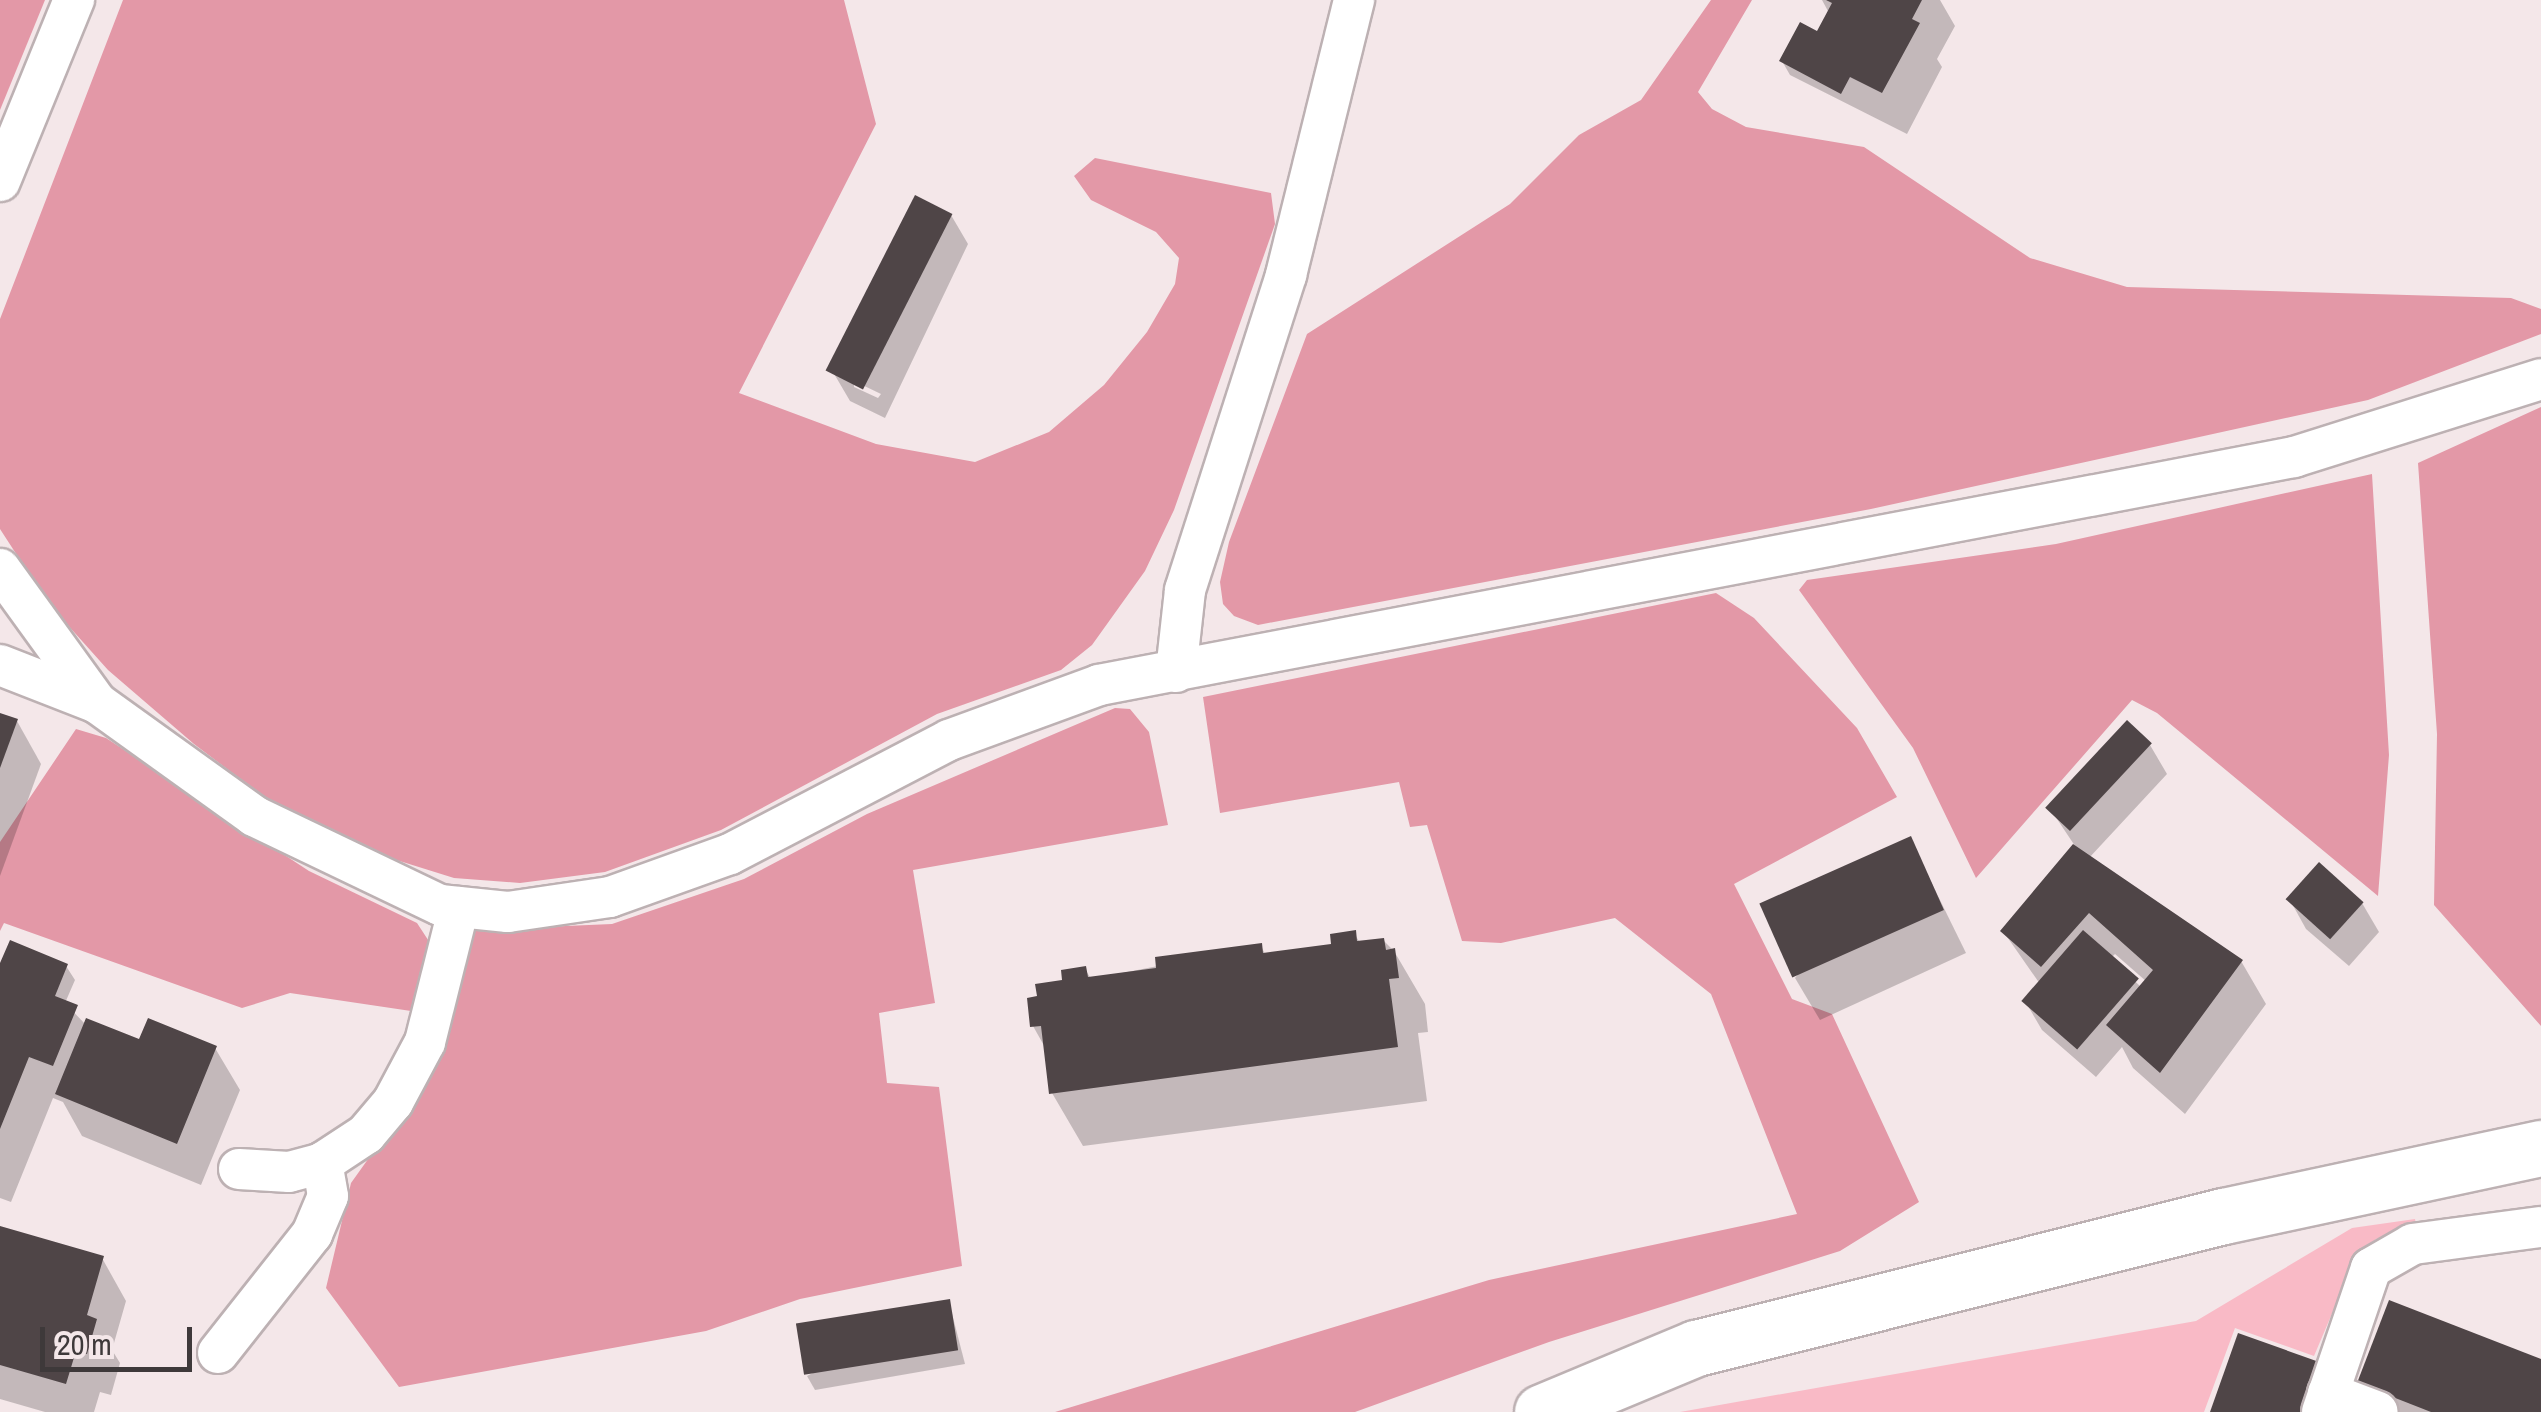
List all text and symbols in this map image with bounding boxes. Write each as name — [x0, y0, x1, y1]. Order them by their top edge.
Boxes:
scale bar — [45, 1307, 198, 1369]
text: 20 m — [57, 1324, 112, 1364]

